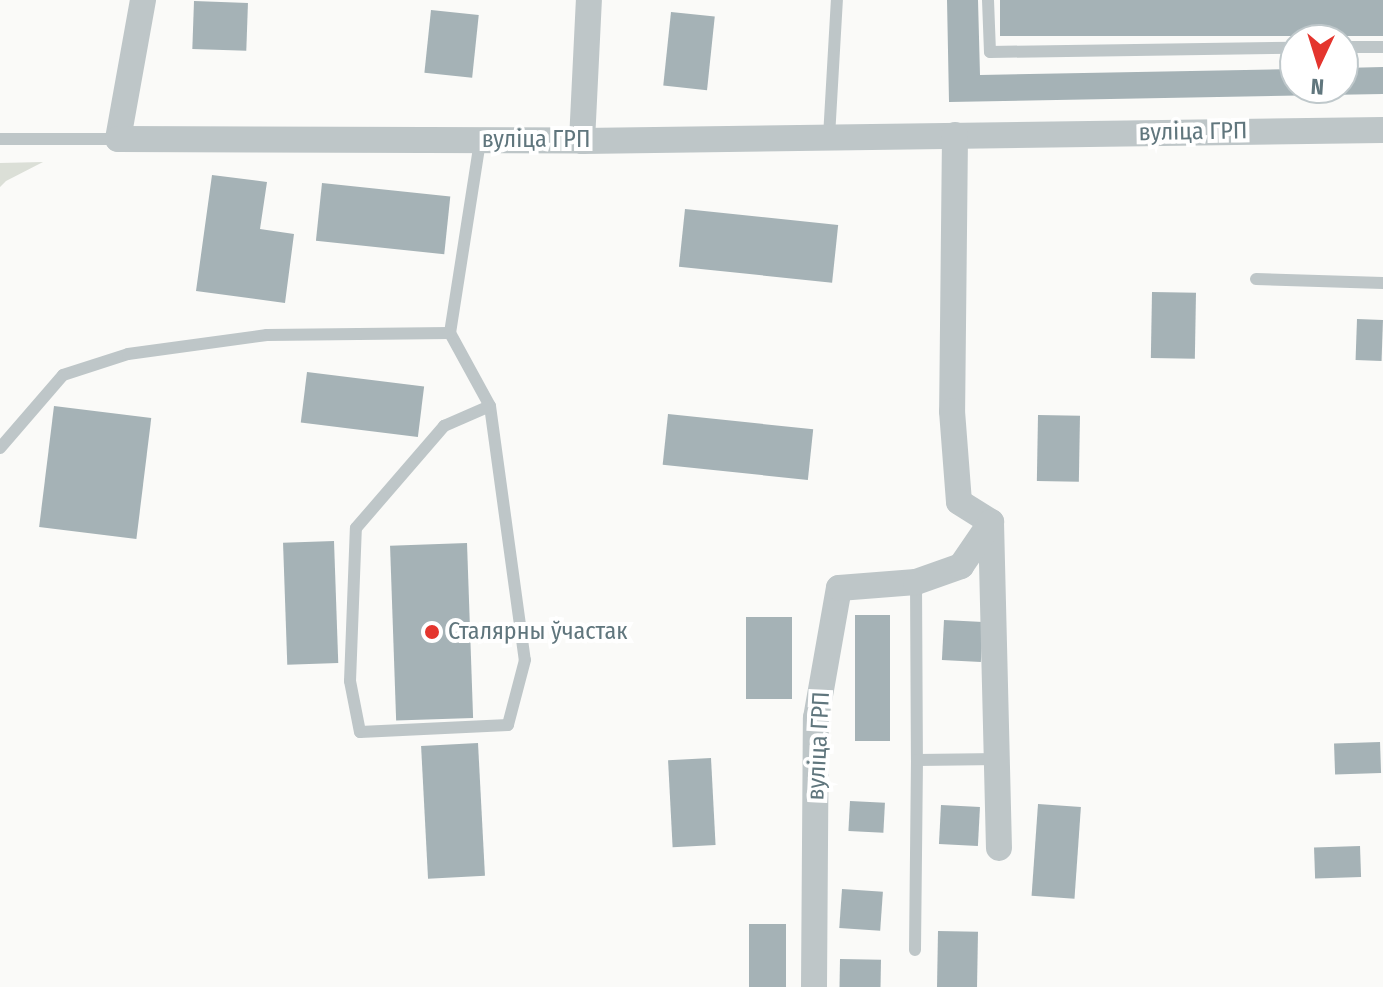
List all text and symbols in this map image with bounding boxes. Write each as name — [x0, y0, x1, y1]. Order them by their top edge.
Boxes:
north arrow — [1279, 24, 1359, 104]
text: N — [1310, 73, 1325, 100]
street label: вуліца ГРП — [1138, 117, 1248, 147]
street label: вуліца ГРП — [482, 126, 590, 154]
place label: Сталярны ўчастак — [448, 618, 628, 646]
marker: Сталярны ўчастак — [423, 623, 441, 641]
street label: вуліца ГРП — [802, 691, 836, 801]

